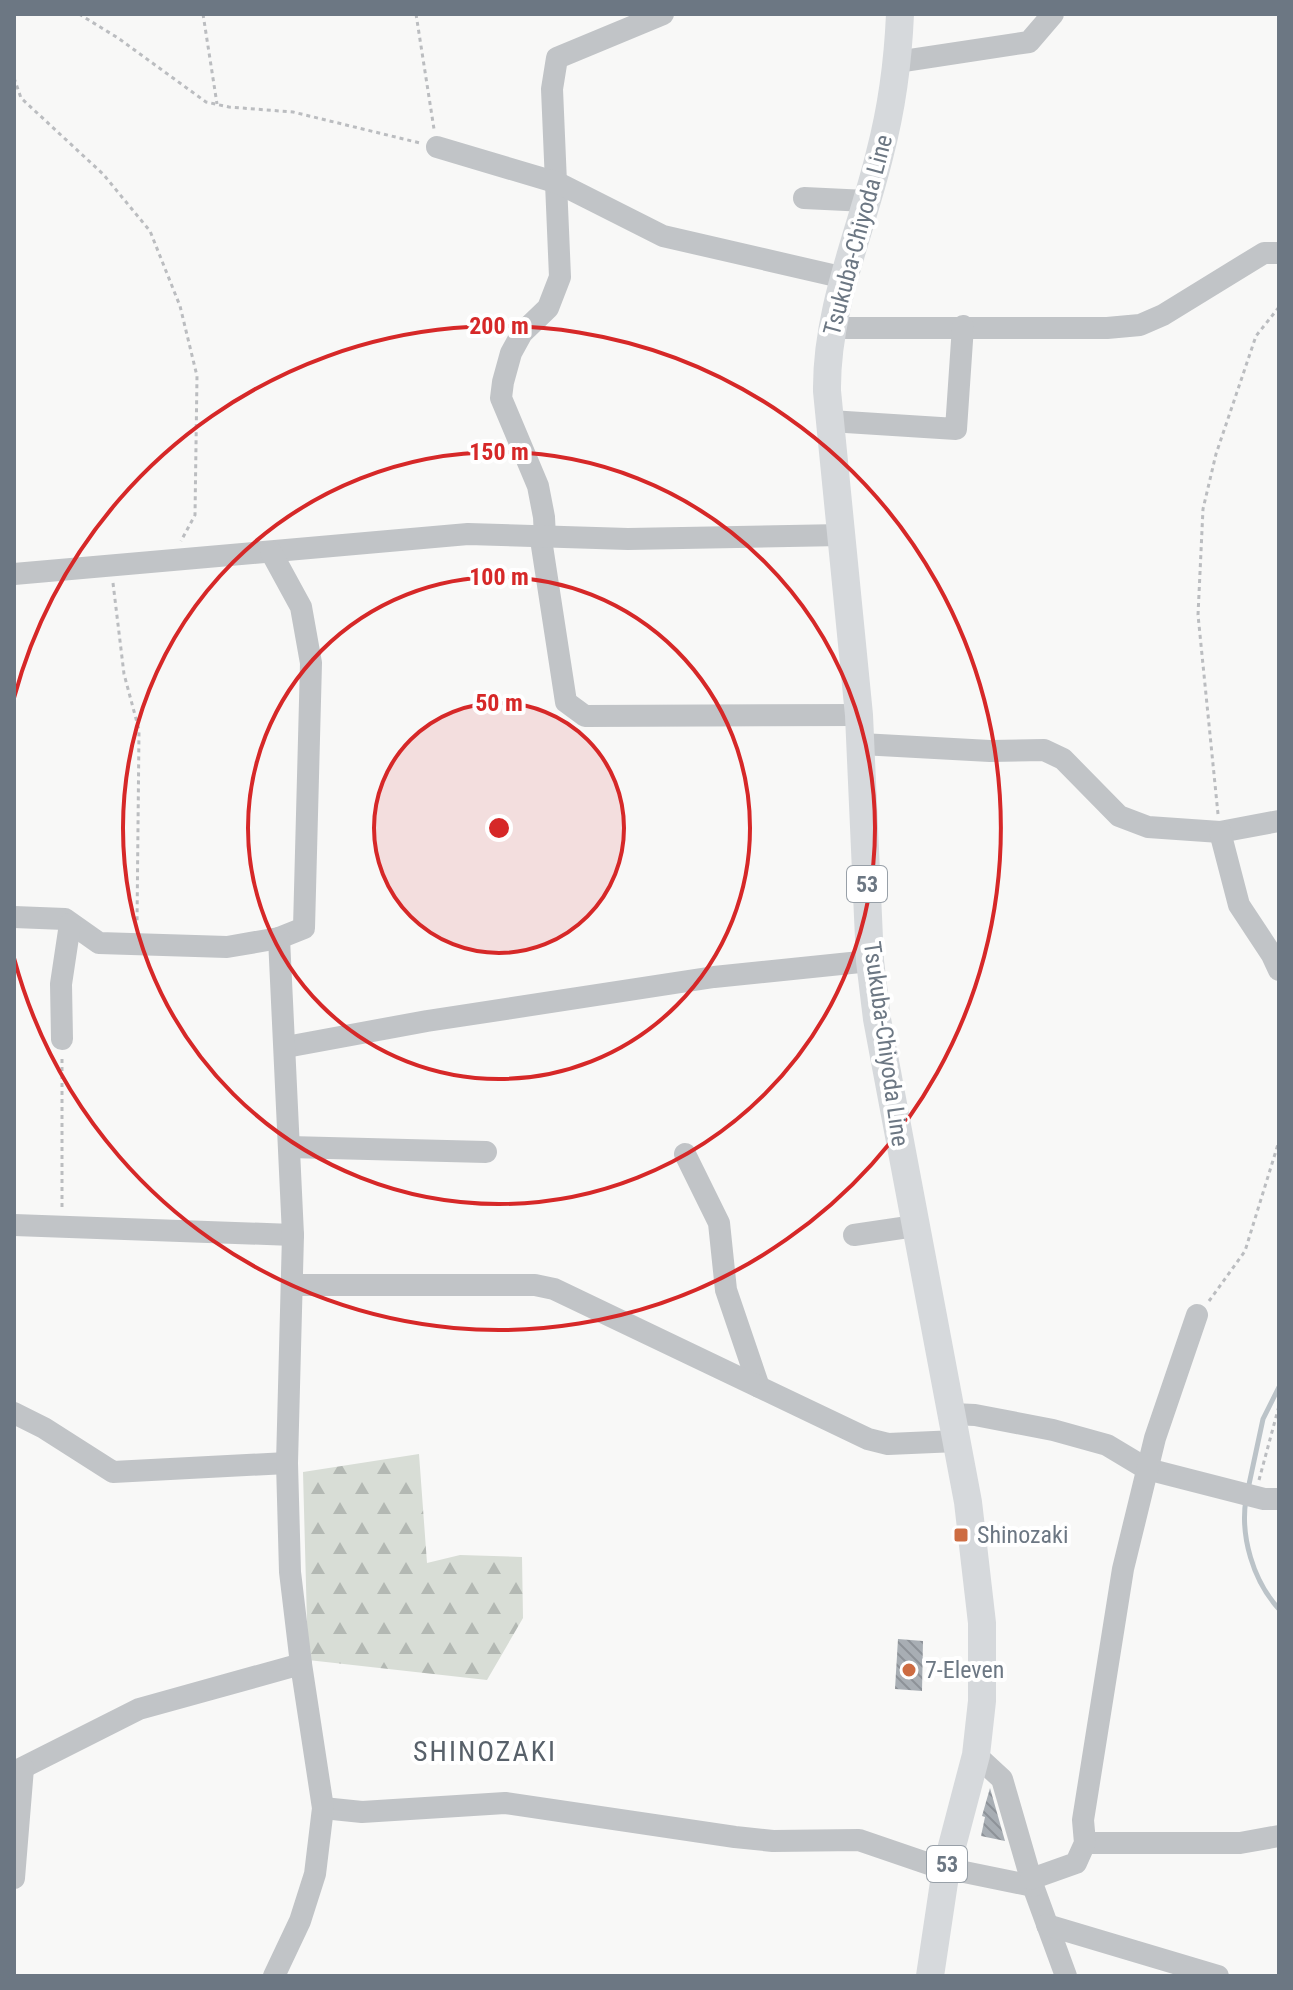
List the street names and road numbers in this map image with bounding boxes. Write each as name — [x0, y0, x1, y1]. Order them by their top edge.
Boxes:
street label: Tsukuba-Chiyoda Line — [818, 132, 898, 338]
road number: 53 — [847, 866, 887, 902]
street label: Tsukuba-Chiyoda Line — [858, 940, 914, 1148]
road number: 53 — [927, 1846, 967, 1882]

